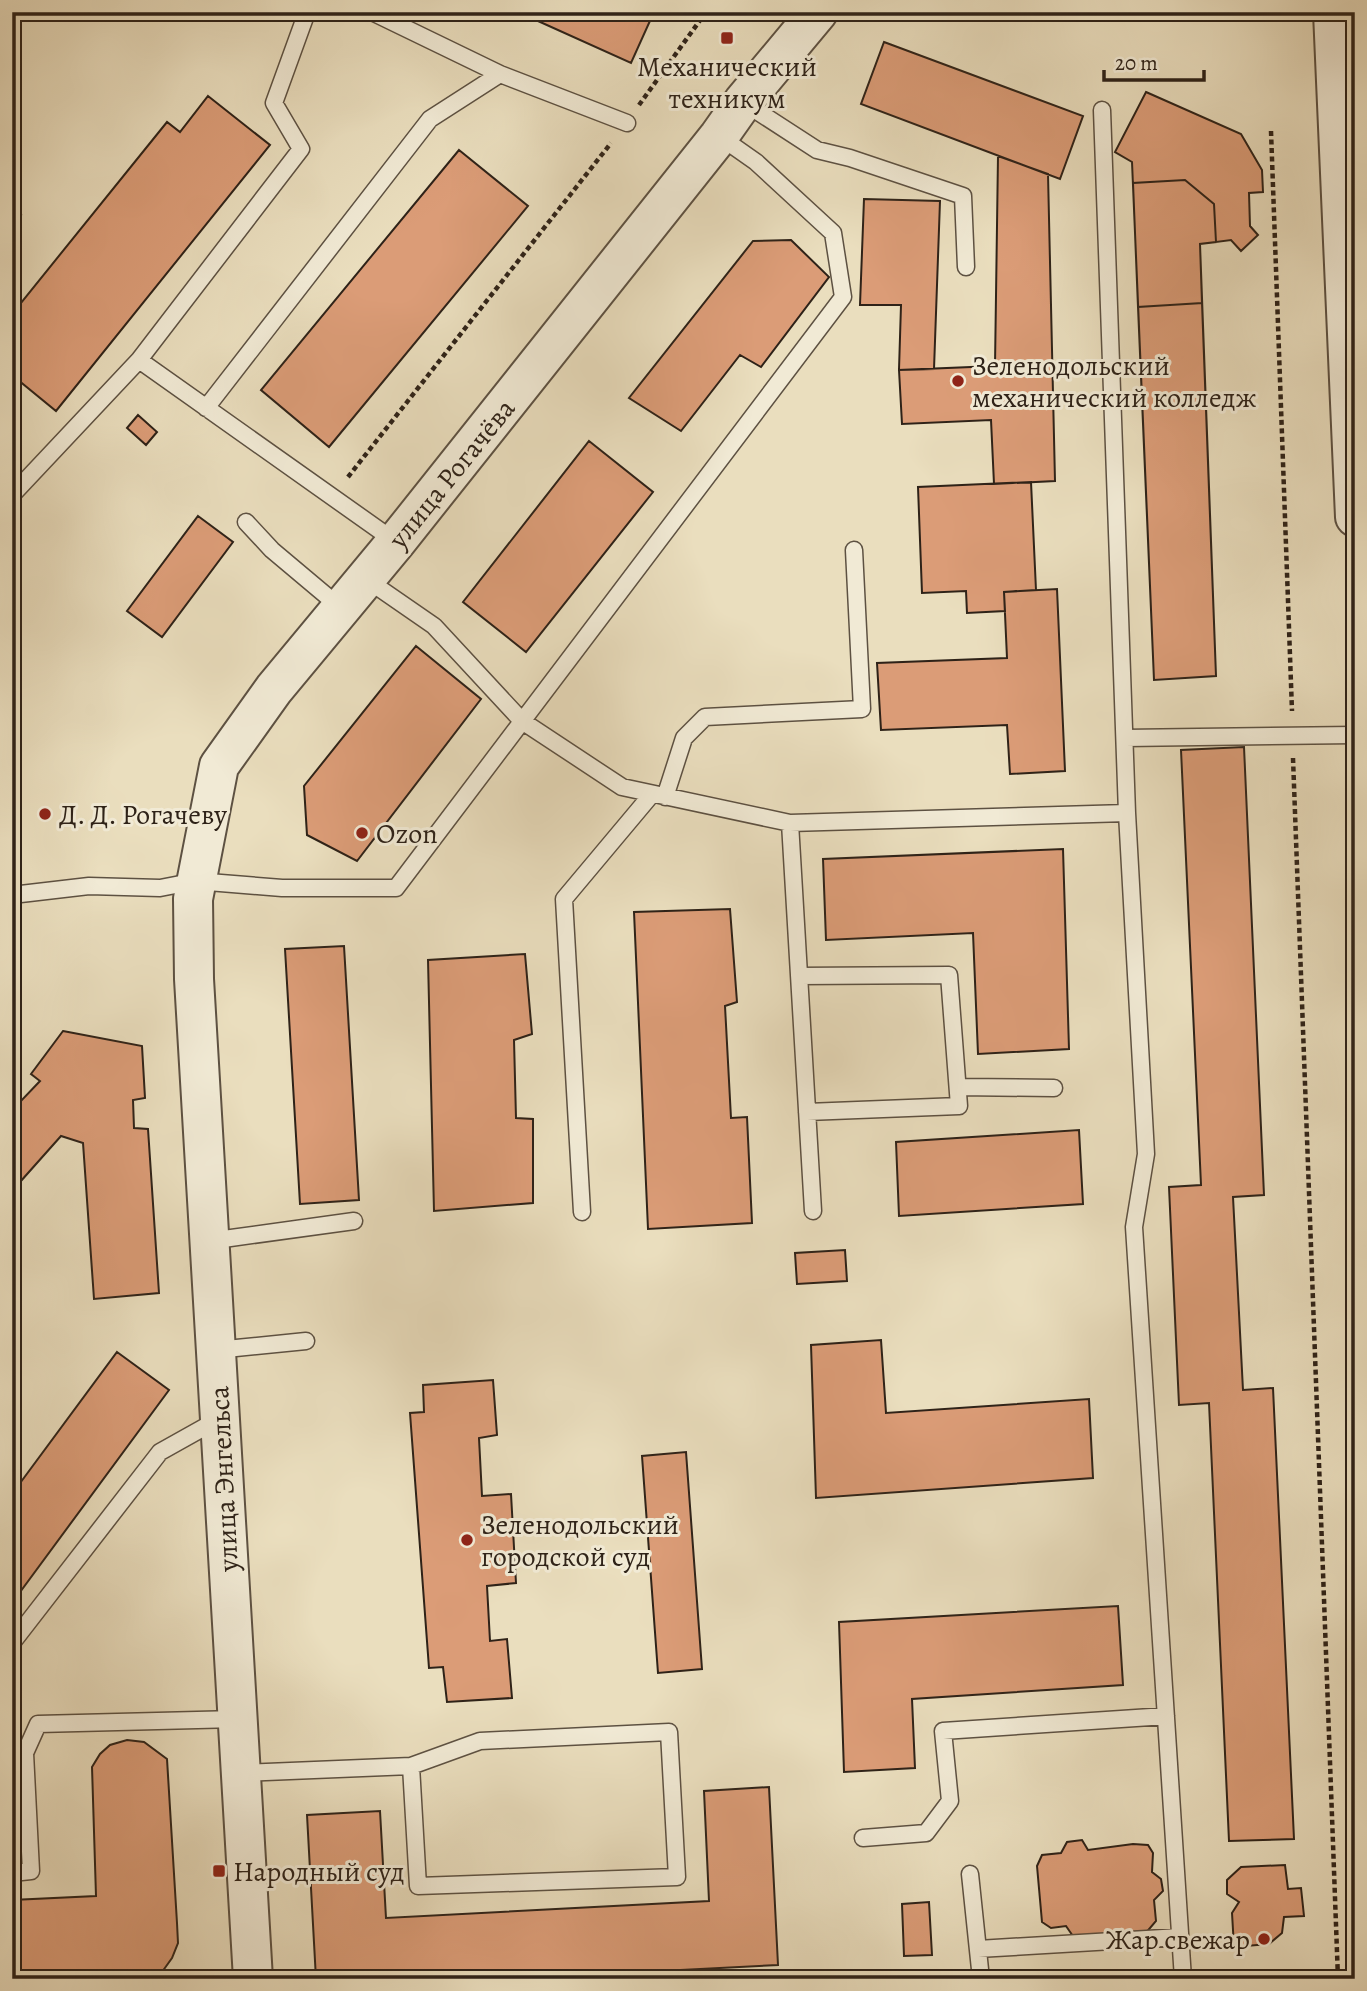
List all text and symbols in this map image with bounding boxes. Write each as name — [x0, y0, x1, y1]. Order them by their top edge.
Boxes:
marker: Механический техникум — [719, 30, 735, 46]
scale bar — [1104, 38, 1204, 82]
place label: Механический техникум — [637, 48, 817, 118]
text: 20 m — [1115, 49, 1158, 77]
place label: Зеленодольский механический колледж — [972, 347, 1257, 417]
marker: Зеленодольский механический колледж — [950, 373, 966, 389]
street label: улица Рогачёва — [379, 391, 524, 557]
place label: Д. Д. Рогачеву — [59, 796, 227, 834]
marker: Д. Д. Рогачеву — [37, 806, 53, 822]
place label: Ozon — [376, 815, 438, 853]
marker: Ozon — [354, 825, 370, 841]
street label: улица Энгельса — [200, 1385, 248, 1574]
place label: Зеленодольский городской суд — [481, 1506, 679, 1576]
marker: Зеленодольский городской суд — [459, 1532, 475, 1548]
place label: Народный суд — [233, 1853, 405, 1891]
marker: Народный суд — [211, 1863, 227, 1879]
place label: Жар свежар — [1106, 1921, 1250, 1959]
marker: Жар свежар — [1256, 1931, 1272, 1947]

